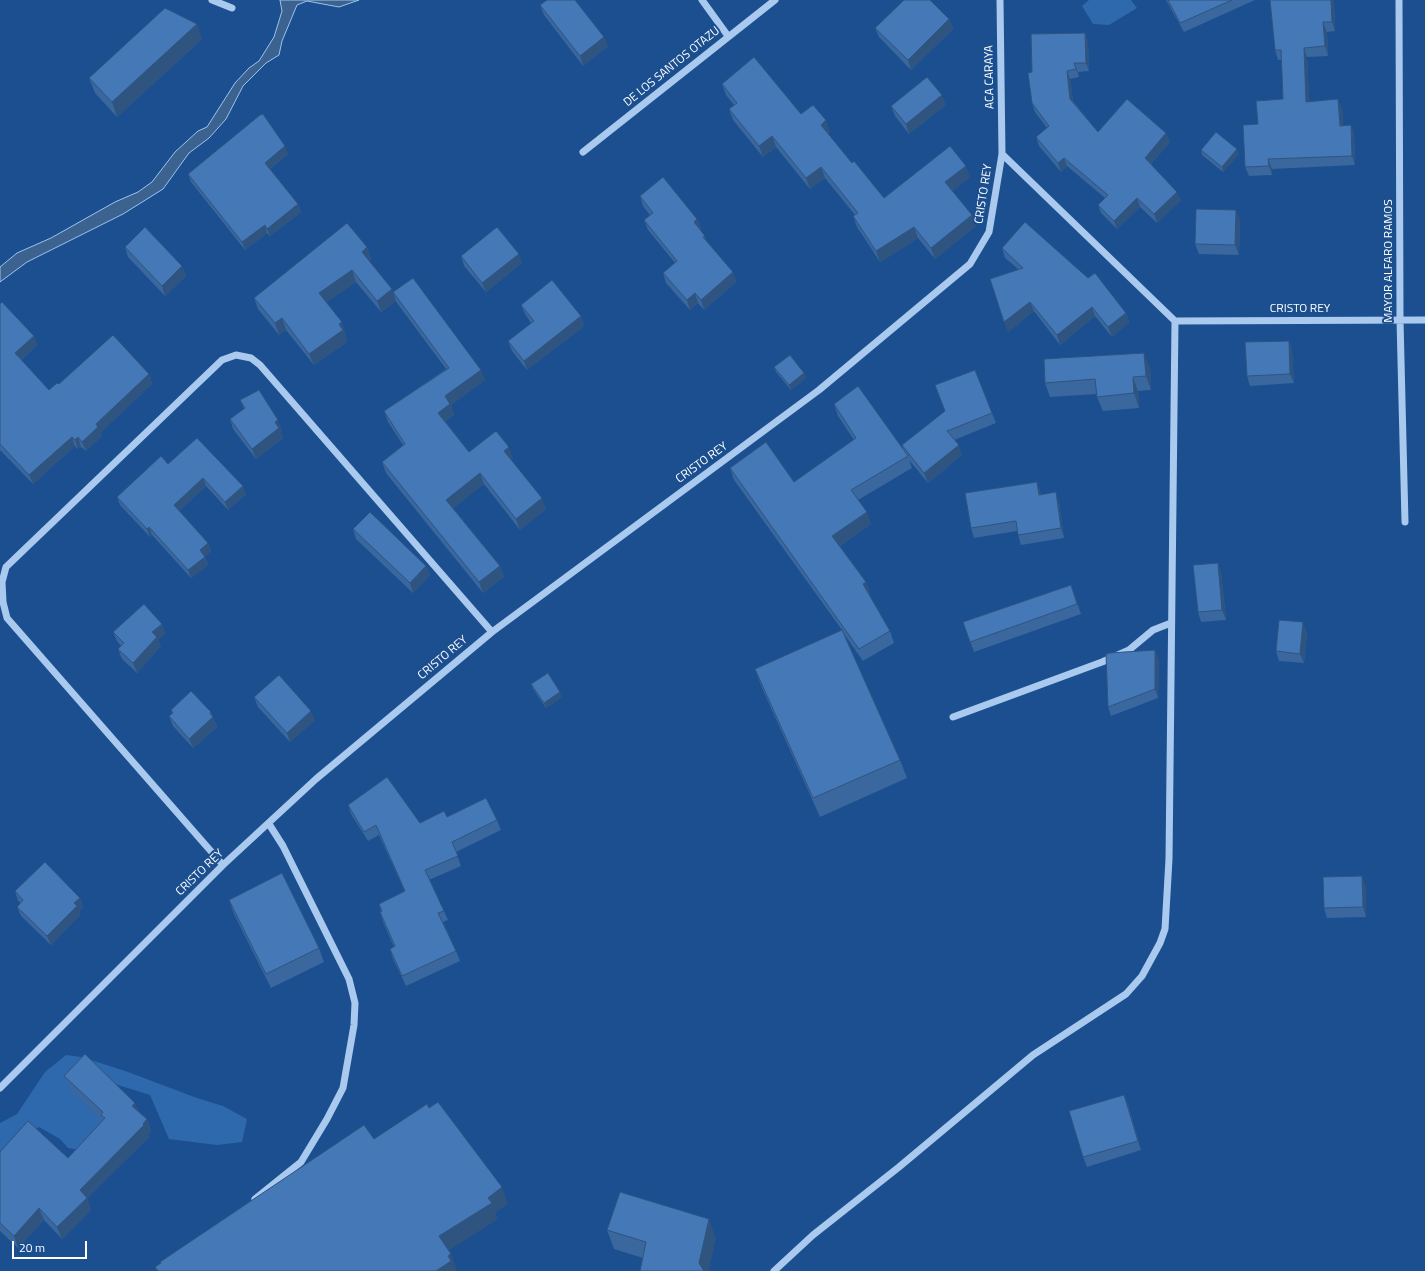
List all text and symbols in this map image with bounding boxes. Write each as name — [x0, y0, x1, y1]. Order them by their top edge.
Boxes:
street label: DE LOS SANTOS OTAZU — [621, 24, 723, 110]
street label: ACA CARAYA — [982, 45, 998, 109]
street label: CRISTO REY — [972, 163, 996, 225]
street label: MAYOR ALFARO RAMOS — [1382, 199, 1396, 323]
street label: CRISTO REY — [1270, 302, 1330, 316]
street label: CRISTO REY — [673, 439, 731, 487]
street label: CRISTO REY — [415, 633, 471, 683]
street label: CRISTO REY — [173, 847, 227, 899]
scale bar — [14, 1233, 89, 1259]
text: 20 m — [19, 1238, 45, 1257]

